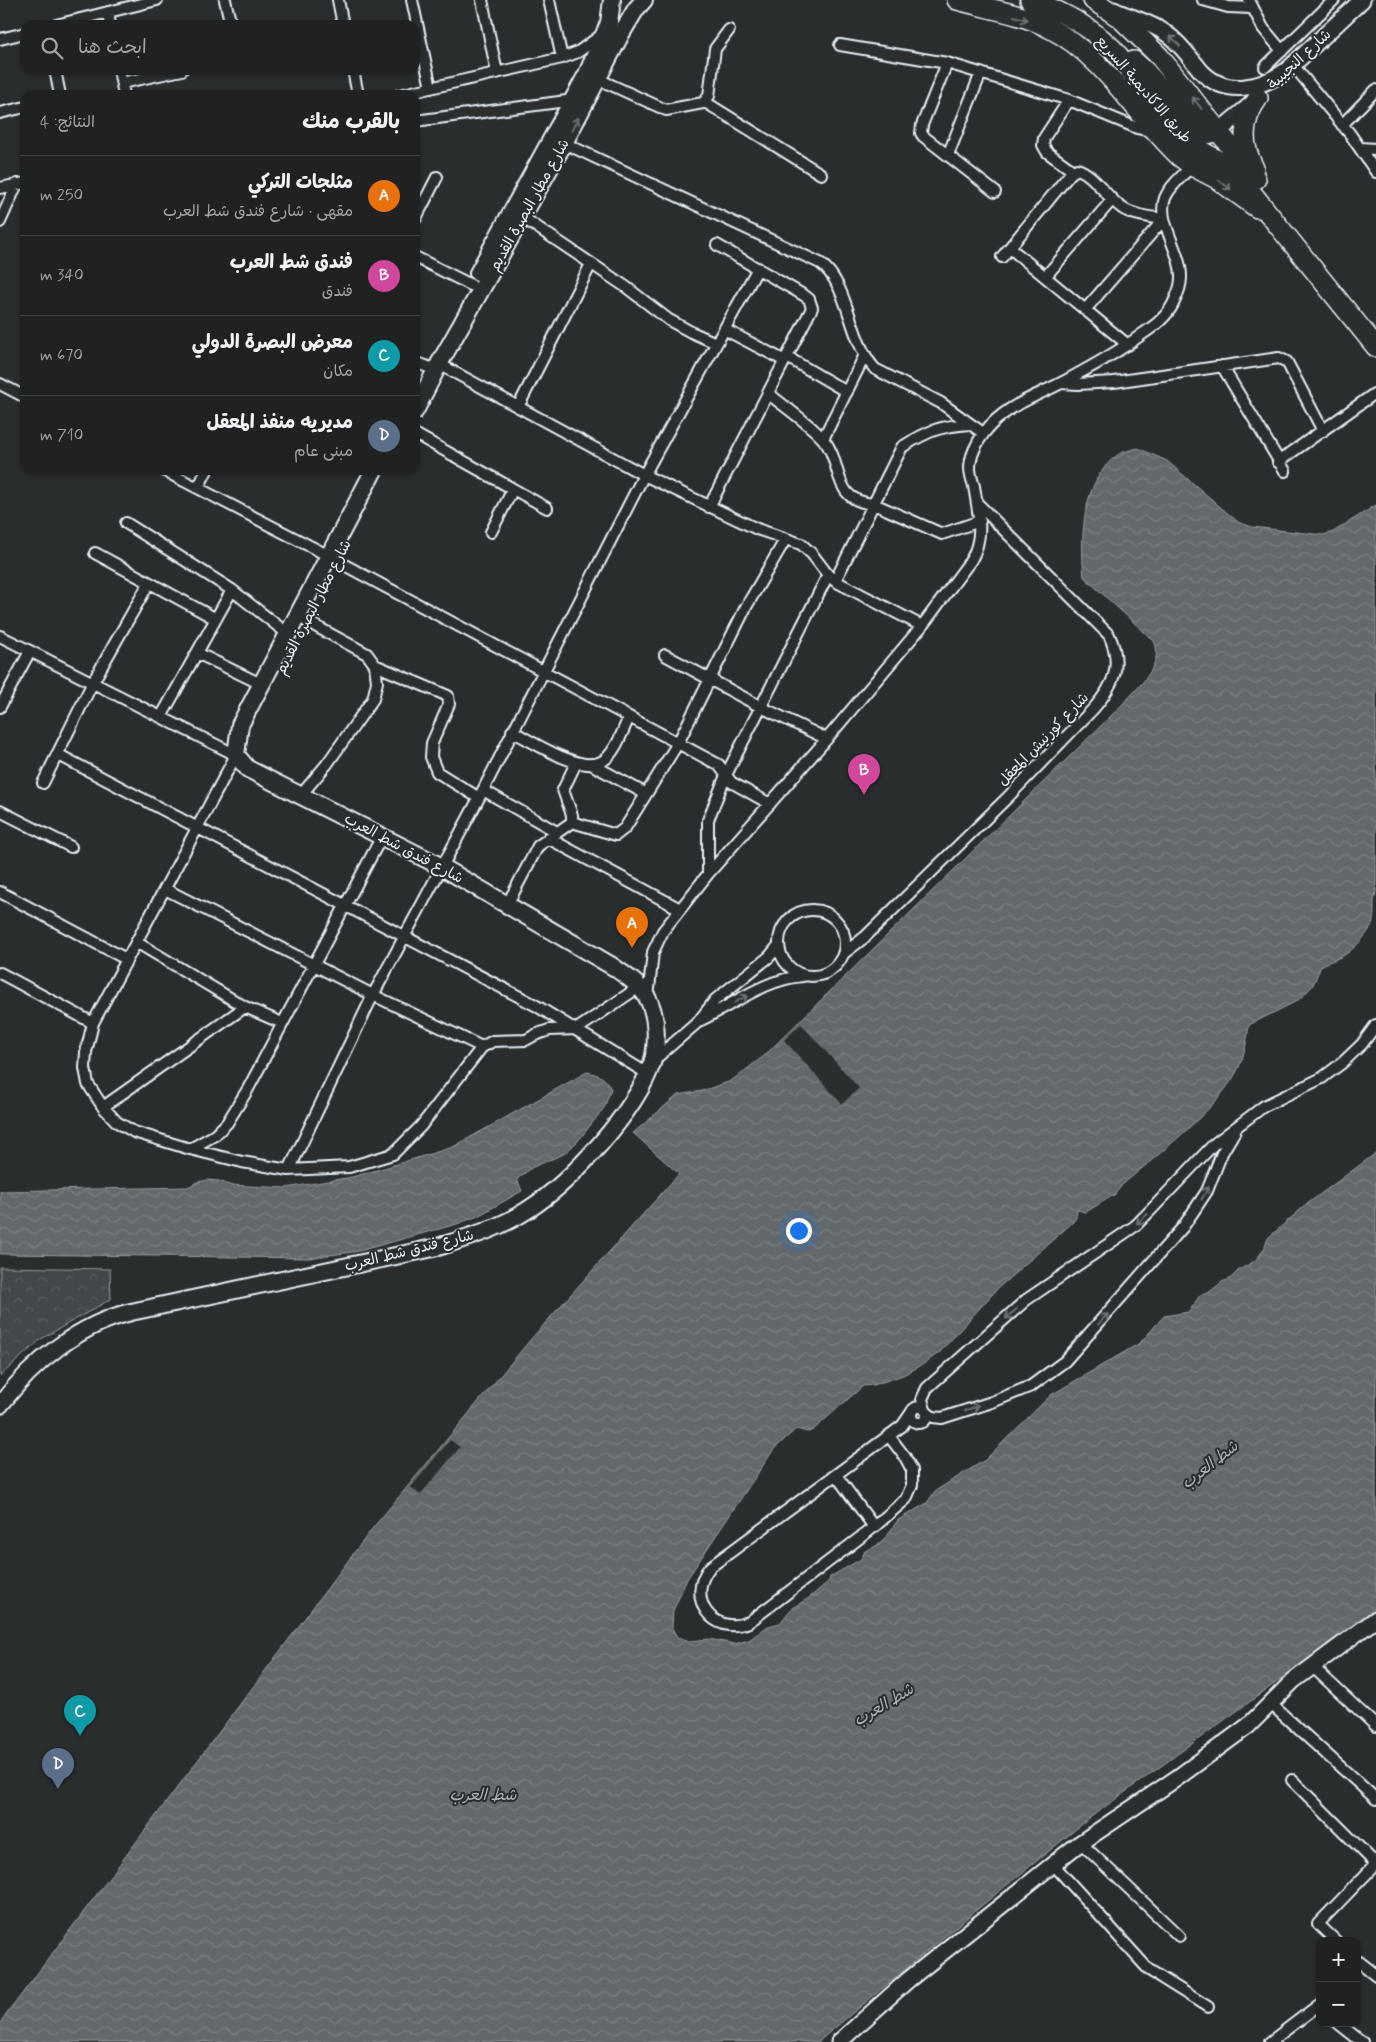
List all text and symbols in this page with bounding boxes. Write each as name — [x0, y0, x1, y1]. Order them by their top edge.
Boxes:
one-way arrow — [1013, 13, 1029, 23]
search box — [20, 20, 420, 75]
street label: شارع النجيبية — [1264, 25, 1336, 94]
street label: طريق الاكاديمية السريع — [1091, 31, 1196, 148]
icon: search — [38, 34, 66, 62]
text: ابحث هنا — [78, 35, 147, 60]
one-way arrow — [1169, 35, 1182, 47]
one-way arrow — [1191, 97, 1202, 110]
text: بالقرب منك — [302, 108, 400, 136]
text: النتائج: 4 — [40, 112, 95, 133]
one-way arrow — [570, 116, 580, 131]
street label: شارع مطار البصرة القديم — [485, 135, 575, 276]
text: مثلجات التركي — [248, 170, 353, 195]
one-way arrow — [1218, 179, 1231, 190]
text: 250 m — [40, 185, 83, 206]
text: A — [379, 185, 389, 206]
text: مقهى · شارع فندق شط العرب — [163, 201, 353, 222]
text: فندق شط العرب — [230, 250, 353, 275]
text: 340 m — [40, 265, 84, 286]
text: B — [379, 265, 389, 286]
text: فندق — [322, 281, 353, 302]
text: معرض البصرة الدولي — [192, 330, 353, 355]
text: 670 m — [40, 345, 83, 366]
text: C — [378, 345, 390, 366]
text: مكان — [323, 361, 353, 382]
text: مديريه منفذ المعقل — [207, 410, 353, 435]
text: 710 m — [40, 425, 83, 446]
text: D — [378, 425, 390, 446]
text: مبنى عام — [294, 441, 353, 462]
street label: شارع مطار البصرة القديم — [271, 537, 357, 678]
street label: شارع كورنيش المعقل — [994, 688, 1094, 791]
pin: B — [848, 754, 880, 795]
street label: شارع فندق شط العرب — [340, 809, 467, 889]
pin: A — [616, 907, 648, 948]
one-way arrow — [733, 994, 748, 1004]
one-way arrow — [1200, 1185, 1210, 1200]
one-way arrow — [1136, 1213, 1149, 1225]
your location — [786, 1218, 812, 1244]
street label: شارع فندق شط العرب — [343, 1225, 476, 1277]
one-way arrow — [1004, 1308, 1017, 1319]
one-way arrow — [1097, 1312, 1109, 1325]
one-way arrow — [963, 1403, 979, 1413]
water label: شط العرب — [1177, 1436, 1243, 1494]
water label: شط العرب — [850, 1679, 918, 1731]
pin: C — [64, 1695, 96, 1736]
pin: D — [42, 1748, 74, 1789]
water label: شط العرب — [450, 1785, 517, 1806]
map controls — [1316, 1937, 1361, 2027]
button: + — [1316, 1937, 1361, 1982]
button: − — [1316, 1982, 1361, 2027]

